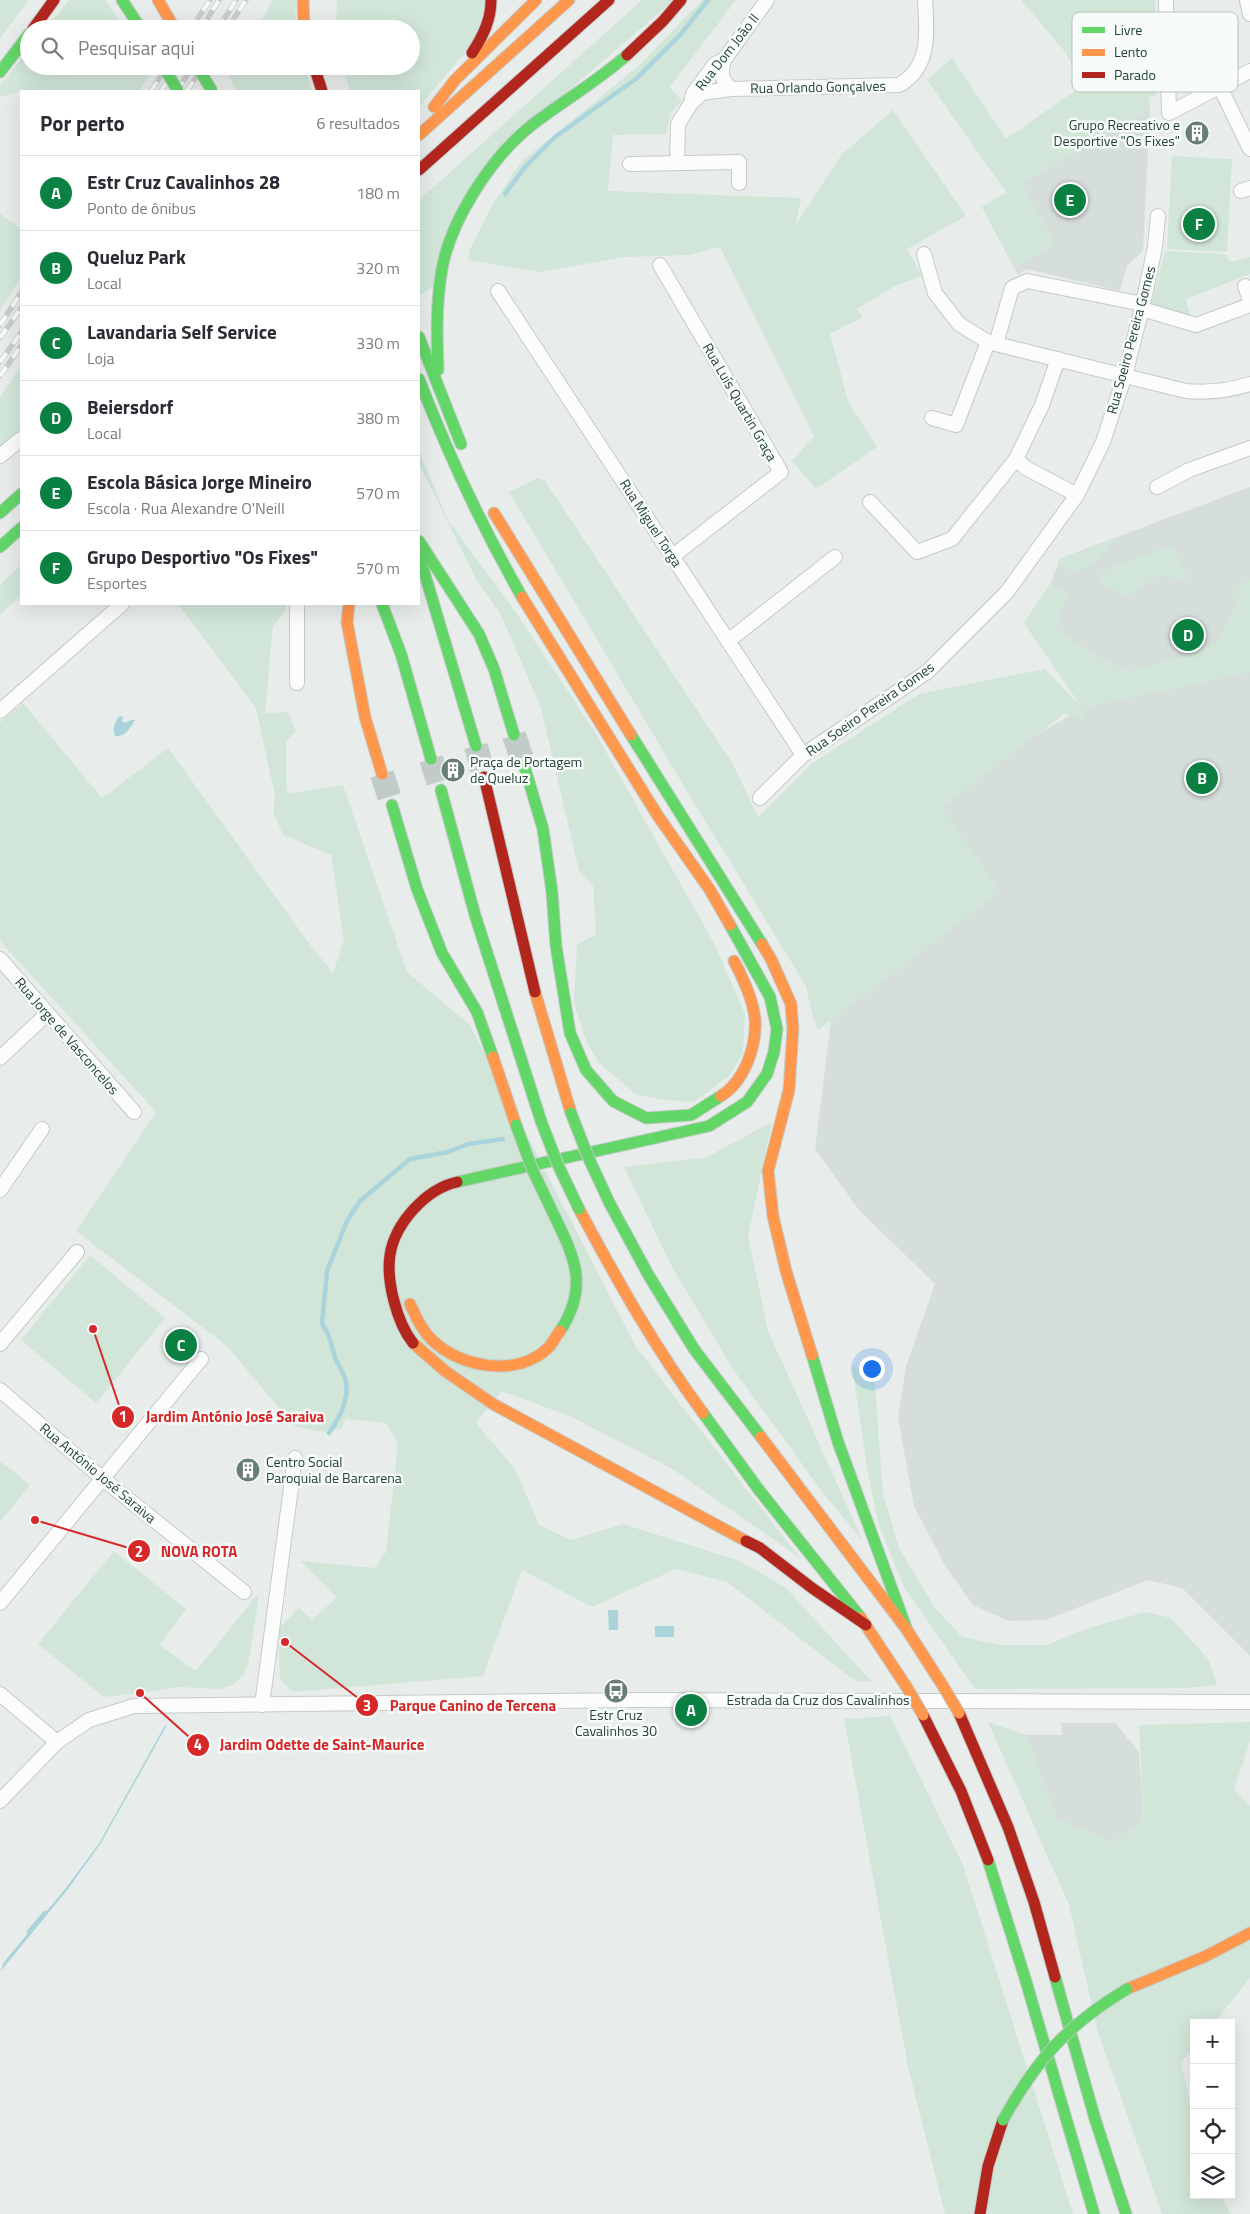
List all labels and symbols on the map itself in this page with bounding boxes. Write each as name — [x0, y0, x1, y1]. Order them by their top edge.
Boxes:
street label: Rua Dom João II — [690, 9, 764, 95]
legend — [1072, 12, 1238, 92]
text: Livre — [1114, 19, 1142, 40]
text: Lento — [1114, 41, 1148, 62]
text: Parado — [1114, 64, 1156, 85]
street label: Rua Orlando Gonçalves — [750, 75, 886, 98]
place label: Grupo Recreativo e Desportive "Os Fixes" — [1054, 114, 1180, 151]
building icon: Grupo Recreativo e Desportive "Os Fixes" — [1184, 120, 1210, 146]
pin: E — [1054, 181, 1086, 219]
pin: F — [1183, 205, 1215, 243]
street label: Rua Soeiro Pereira Gomes — [1101, 263, 1160, 416]
street label: Rua Luís Quartin Graça — [698, 339, 783, 465]
street label: Rua Miguel Torga — [615, 474, 688, 571]
pin: D — [1172, 616, 1204, 654]
street label: Rua Soeiro Pereira Gomes — [801, 656, 938, 761]
place label: Praça de Portagem de Queluz — [470, 751, 582, 788]
building icon: Praça de Portagem de Queluz — [440, 757, 466, 783]
pin: B — [1186, 759, 1218, 797]
street label: Rua Jorge de Vasconcelos — [10, 972, 124, 1099]
pin: C — [165, 1326, 197, 1364]
your location — [859, 1356, 885, 1382]
callout: Jardim António José Saraiva — [111, 1402, 334, 1432]
text: 1 — [119, 1405, 127, 1428]
text: Jardim António José Saraiva — [146, 1405, 325, 1428]
street label: Rua António José Saraiva — [35, 1417, 161, 1528]
place label: Centro Social Paroquial de Barcarena — [266, 1451, 402, 1488]
building icon: Centro Social Paroquial de Barcarena — [235, 1457, 261, 1483]
callout: NOVA ROTA — [126, 1536, 248, 1566]
text: 2 — [135, 1540, 143, 1563]
text: NOVA ROTA — [161, 1540, 237, 1563]
bus stop icon: Estr Cruz Cavalinhos 30 — [603, 1678, 629, 1704]
street label: Estrada da Cruz dos Cavalinhos — [726, 1689, 910, 1710]
callout: Parque Canino de Tercena — [354, 1690, 566, 1720]
pin: A — [675, 1691, 707, 1729]
text: 3 — [363, 1694, 371, 1717]
text: Parque Canino de Tercena — [390, 1694, 557, 1717]
place label: Estr Cruz Cavalinhos 30 — [575, 1704, 657, 1741]
callout: Jardim Odette de Saint-Maurice — [185, 1730, 435, 1760]
text: 4 — [194, 1733, 202, 1756]
text: Jardim Odette de Saint-Maurice — [220, 1733, 425, 1756]

